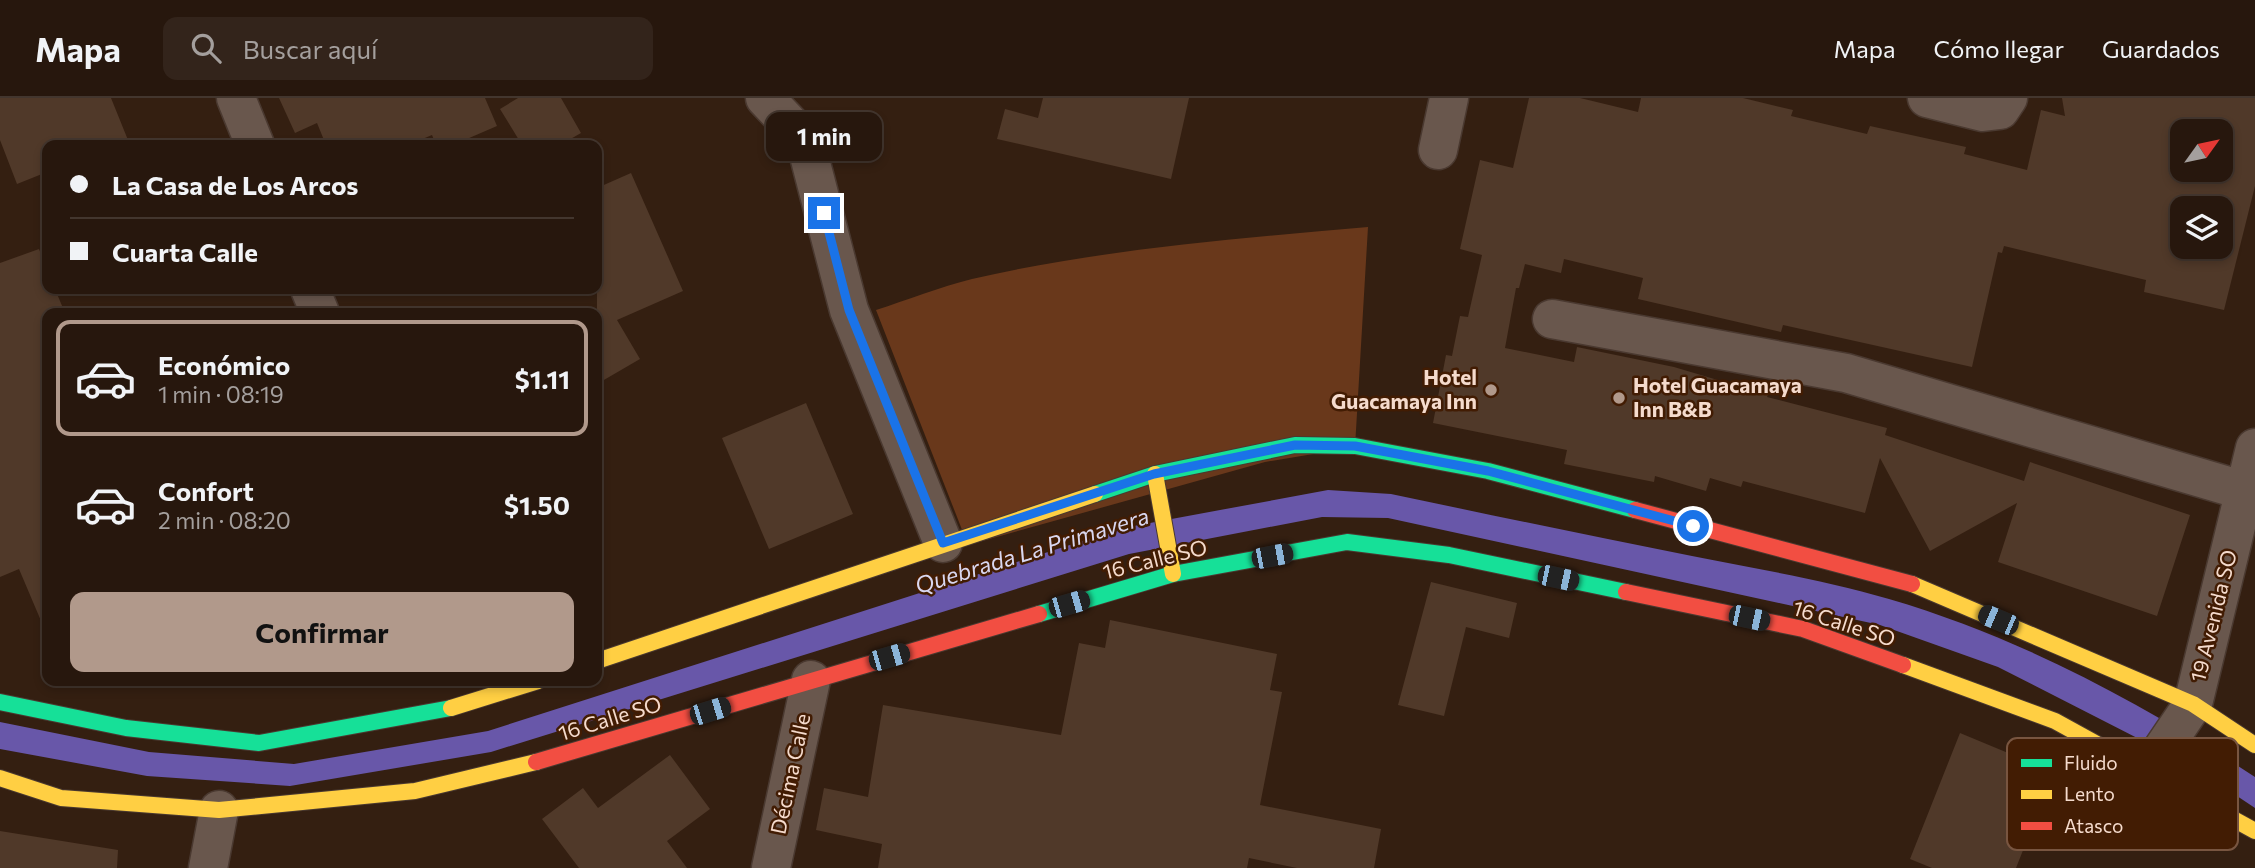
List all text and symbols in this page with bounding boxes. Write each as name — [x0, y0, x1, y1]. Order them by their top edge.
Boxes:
search box — [163, 17, 653, 80]
text: Mapa — [35, 28, 121, 69]
icon: search — [187, 29, 225, 67]
text: Buscar aquí — [243, 33, 378, 64]
text: Mapa — [1833, 34, 1896, 63]
text: Cómo llegar — [1934, 34, 2064, 63]
text: Guardados — [2102, 34, 2220, 63]
callout: 1 min — [766, 111, 882, 160]
north arrow — [2170, 119, 2233, 182]
map controls — [2170, 119, 2233, 259]
text: 1 min — [797, 122, 851, 150]
text: La Casa de Los Arcos — [112, 169, 358, 200]
button: layers — [2170, 196, 2233, 259]
route end — [808, 197, 840, 229]
text: Cuarta Calle — [112, 236, 258, 267]
icon: car — [74, 347, 137, 410]
text: Económico — [158, 349, 290, 380]
text: $1.11 — [515, 363, 570, 394]
place label: Hotel Guacamaya Inn — [1331, 364, 1477, 413]
place label: Hotel Guacamaya Inn B&B — [1633, 372, 1802, 421]
text: 1 min · 08:19 — [158, 380, 284, 408]
marker: Hotel Guacamaya Inn — [1483, 382, 1499, 398]
marker: Hotel Guacamaya Inn B&B — [1611, 390, 1627, 406]
icon: car — [74, 473, 137, 536]
text: Confort — [158, 475, 254, 506]
text: $1.50 — [504, 489, 570, 520]
water label: Quebrada La Primavera — [911, 501, 1152, 599]
text: 2 min · 08:20 — [158, 506, 291, 534]
route start — [1677, 510, 1709, 542]
street label: 16 Calle SO — [1100, 534, 1209, 584]
car — [1250, 542, 1295, 570]
street label: 19 Avenida SO — [2184, 547, 2241, 684]
car — [1536, 563, 1581, 593]
car — [1046, 588, 1093, 620]
button: Confirmar — [70, 592, 574, 672]
street label: 16 Calle SO — [1790, 594, 1899, 651]
car — [1975, 602, 2022, 638]
car — [1727, 603, 1772, 633]
car — [866, 641, 913, 673]
street label: 16 Calle SO — [555, 690, 664, 745]
car — [687, 695, 734, 727]
street label: Décima Calle — [765, 711, 815, 836]
legend — [2007, 738, 2238, 850]
text: Fluido — [2064, 751, 2118, 774]
text: Lento — [2064, 782, 2115, 805]
text: Atasco — [2064, 814, 2123, 837]

